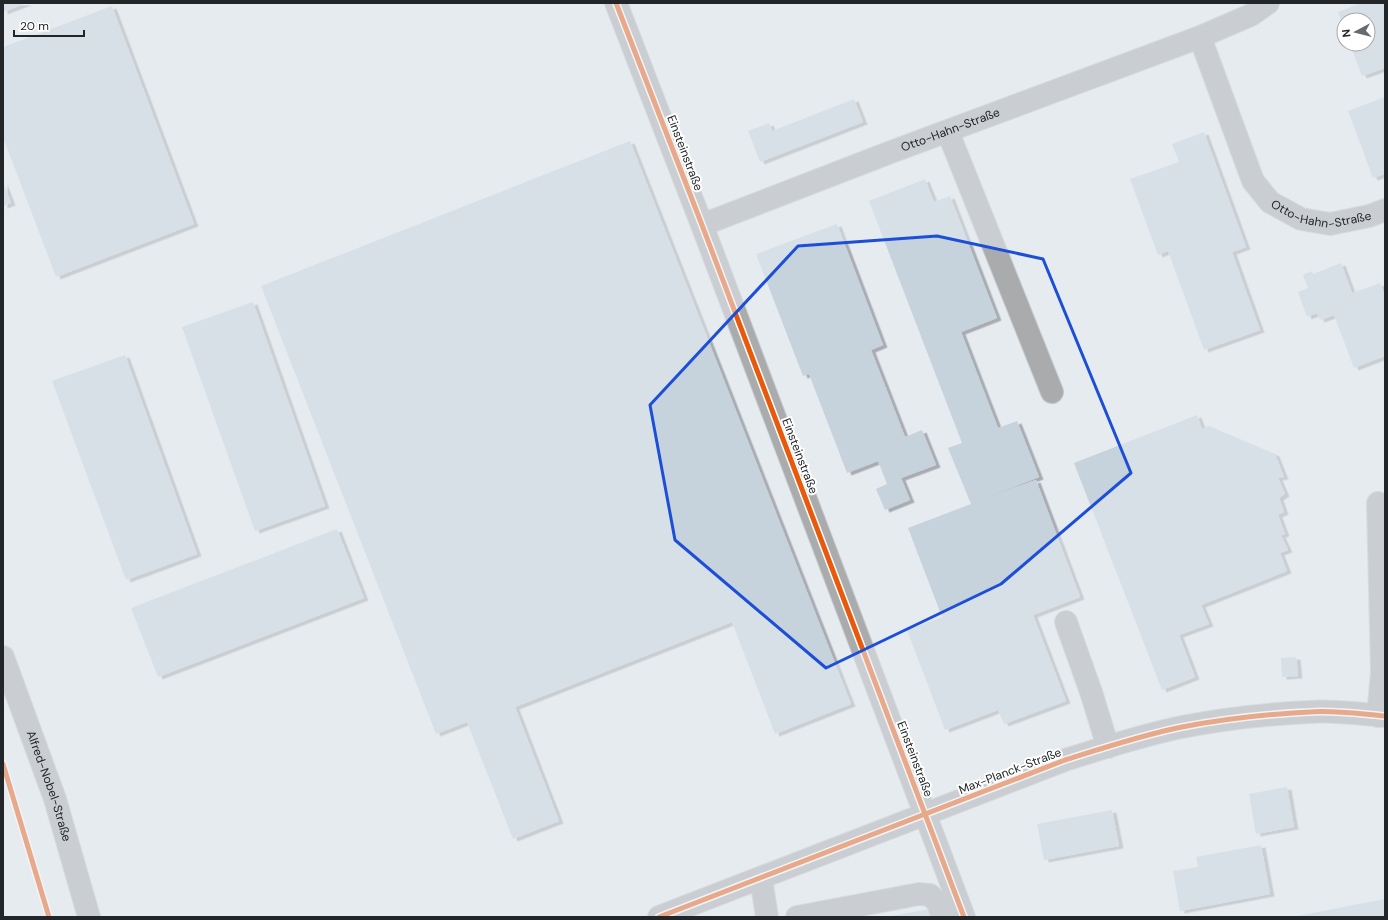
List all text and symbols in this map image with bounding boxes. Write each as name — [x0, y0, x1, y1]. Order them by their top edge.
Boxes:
scale bar — [14, 12, 84, 38]
north arrow — [1336, 12, 1376, 52]
text: 20 m — [20, 18, 49, 34]
text: N — [1339, 28, 1354, 38]
street label: Otto-Hahn-Straße — [899, 104, 1002, 156]
street label: Einsteinstraße — [663, 113, 707, 193]
street label: Otto-Hahn-Straße — [1268, 196, 1373, 232]
street label: Einsteinstraße — [778, 416, 822, 496]
street label: Einsteinstraße — [893, 719, 937, 799]
street label: Alfred-Nobel-Straße — [23, 728, 75, 843]
street label: Max-Planck-Straße — [956, 744, 1064, 798]

